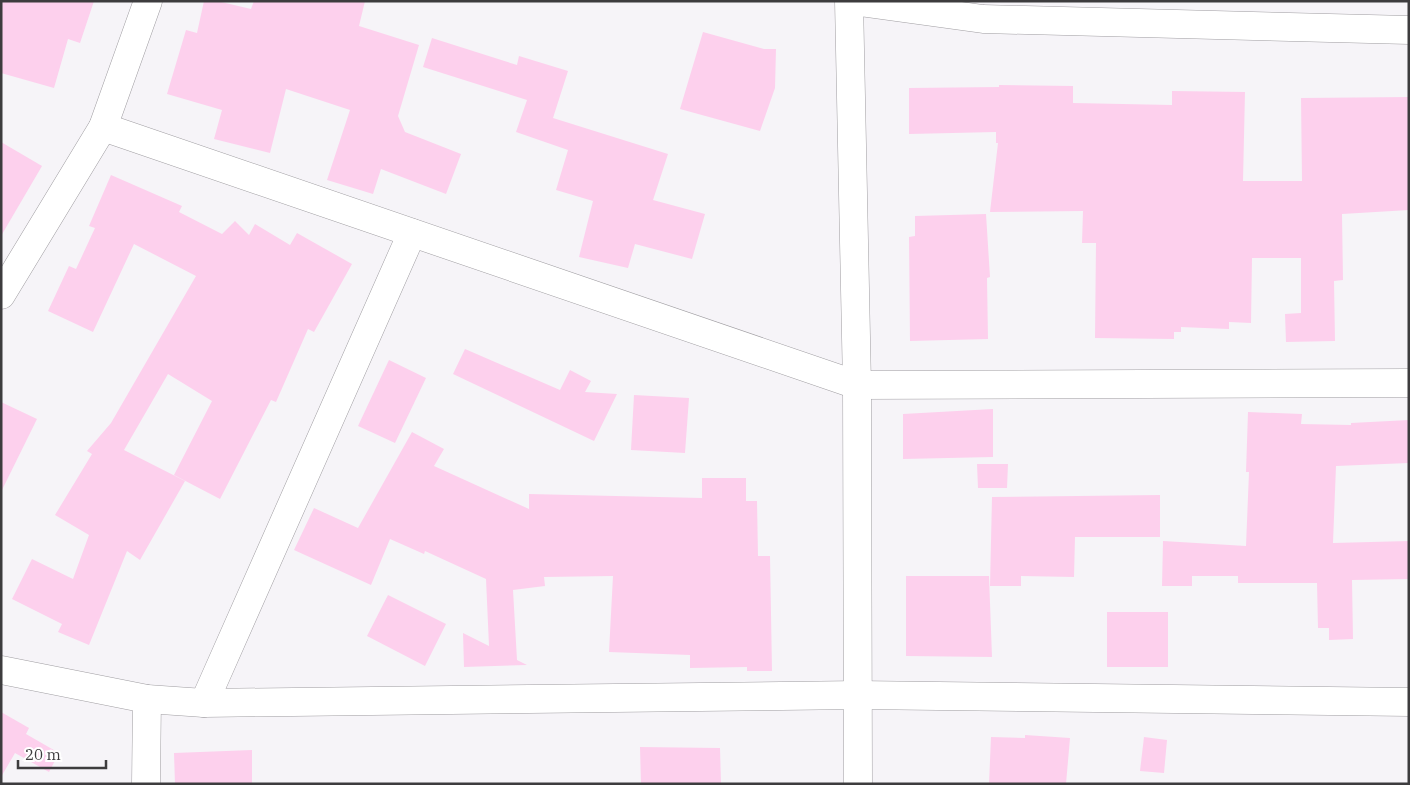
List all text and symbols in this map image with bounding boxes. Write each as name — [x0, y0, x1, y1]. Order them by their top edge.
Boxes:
scale bar — [18, 738, 105, 770]
text: 20 m — [25, 745, 61, 764]

